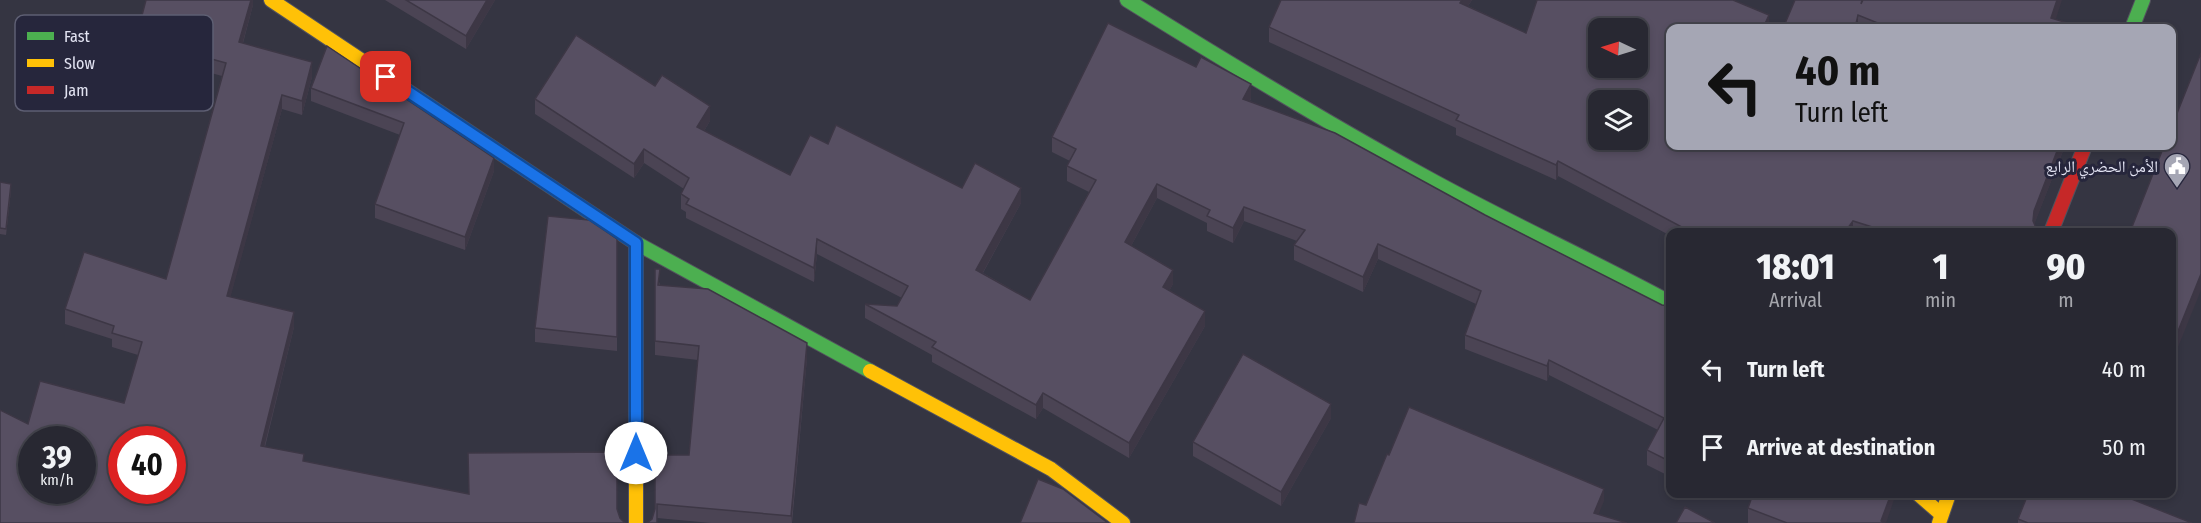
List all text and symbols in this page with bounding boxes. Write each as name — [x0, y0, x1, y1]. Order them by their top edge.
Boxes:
legend — [15, 15, 213, 111]
north arrow — [1588, 18, 1648, 78]
map controls — [1588, 18, 1648, 150]
text: Fast — [64, 27, 91, 46]
text: 40 m — [1795, 46, 1880, 96]
icon: left — [1696, 48, 1774, 126]
pin — [360, 51, 411, 102]
text: Slow — [64, 54, 95, 73]
icon: arrive — [369, 60, 402, 93]
text: Jam — [64, 81, 89, 100]
button: layers — [1588, 90, 1648, 150]
text: Turn left — [1795, 97, 1888, 129]
public building icon: الأمن الحضري الرابع — [2162, 151, 2192, 189]
place label: الأمن الحضري الرابع — [2046, 157, 2158, 179]
text: 18:01 — [1757, 245, 1835, 289]
text: 1 — [1933, 245, 1948, 289]
text: 90 — [2047, 245, 2085, 289]
text: Arrival — [1769, 288, 1822, 312]
text: min — [1925, 288, 1956, 312]
text: m — [2058, 288, 2074, 312]
icon: left — [1696, 353, 1729, 386]
text: Turn left — [1747, 356, 1825, 383]
text: 40 m — [2102, 356, 2146, 383]
position arrow — [604, 421, 668, 485]
speed limit sign: 40 — [108, 426, 186, 504]
icon: arrive — [1696, 431, 1729, 464]
text: Arrive at destination — [1747, 434, 1935, 461]
text: 50 m — [2102, 434, 2146, 461]
text: 39 — [42, 440, 72, 476]
text: km/h — [40, 471, 74, 489]

